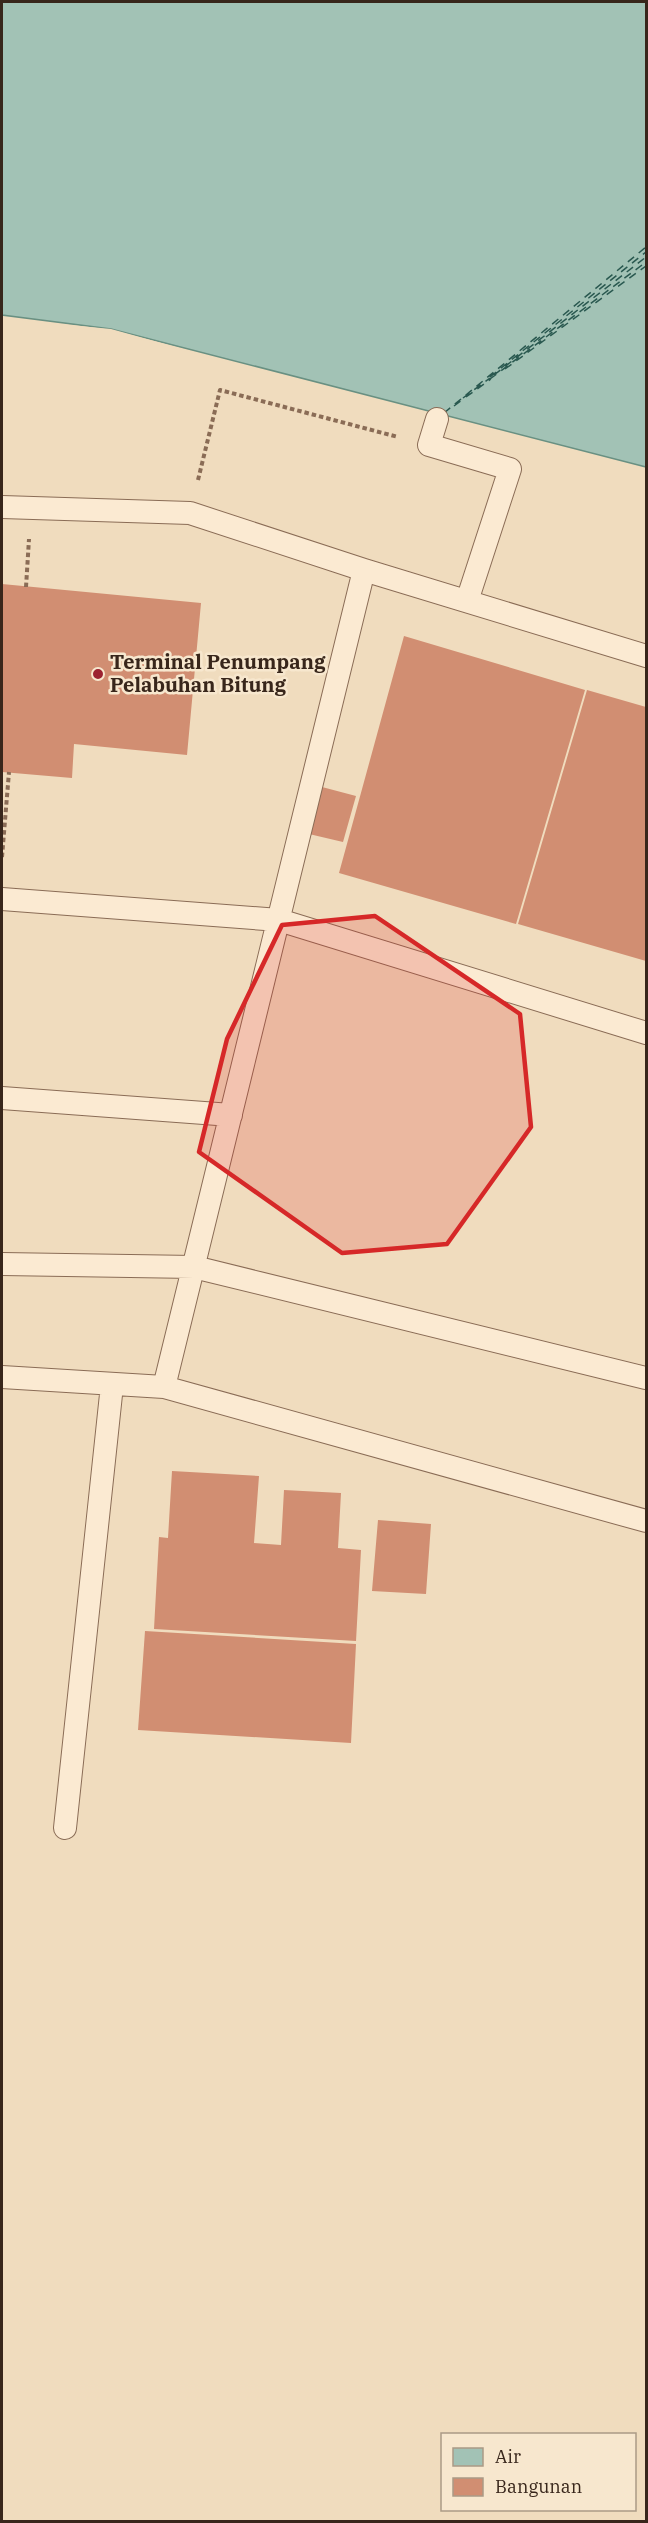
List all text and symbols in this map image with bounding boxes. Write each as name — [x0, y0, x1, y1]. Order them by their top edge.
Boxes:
place label: Terminal Penumpang Pelabuhan Bitung — [110, 648, 326, 698]
marker: Terminal Penumpang Pelabuhan Bitung — [91, 667, 105, 681]
legend — [441, 2433, 636, 2511]
text: Air — [495, 2445, 521, 2468]
text: Bangunan — [495, 2475, 582, 2498]

